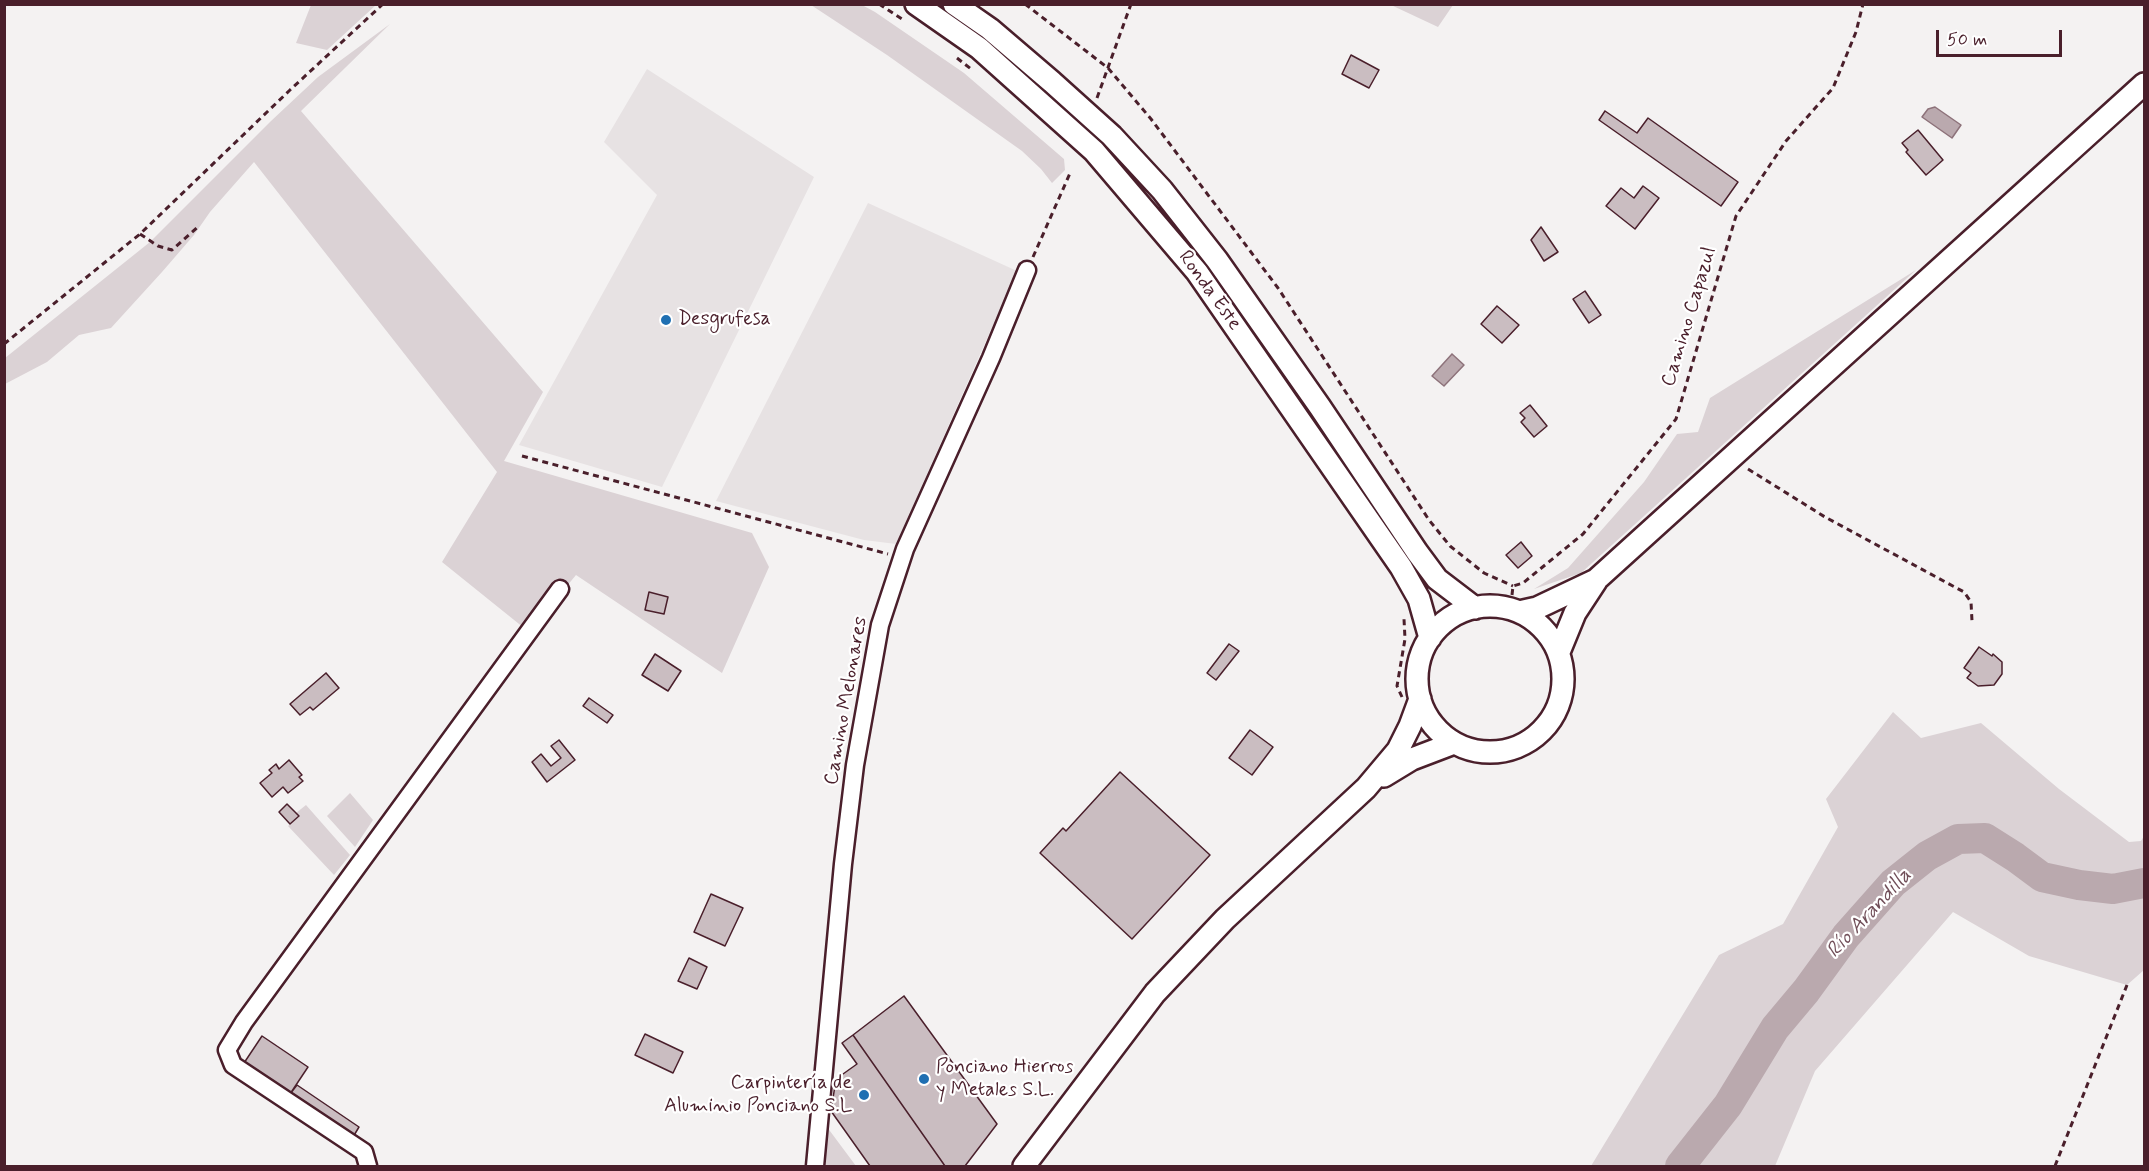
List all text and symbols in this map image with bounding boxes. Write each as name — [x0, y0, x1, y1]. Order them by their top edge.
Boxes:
scale bar — [1939, 18, 2065, 56]
text: 50 m — [1947, 28, 1987, 52]
street label: Camino Capazul — [1657, 244, 1723, 390]
street label: Ronda Este — [1172, 247, 1246, 335]
place label: Desgrufesa — [678, 308, 771, 332]
marker: Desgrufesa — [659, 313, 673, 327]
street label: Camino Melonares — [820, 615, 874, 787]
water label: Río Arandilla — [1822, 864, 1918, 964]
place label: Ponciano Hierros y Metales S.L. — [936, 1056, 1073, 1103]
place label: Carpintería de Aluminio Ponciano S.L — [664, 1072, 852, 1119]
marker: Ponciano Hierros y Metales S.L. — [917, 1072, 931, 1086]
marker: Carpintería de Aluminio Ponciano S.L — [857, 1088, 871, 1102]

